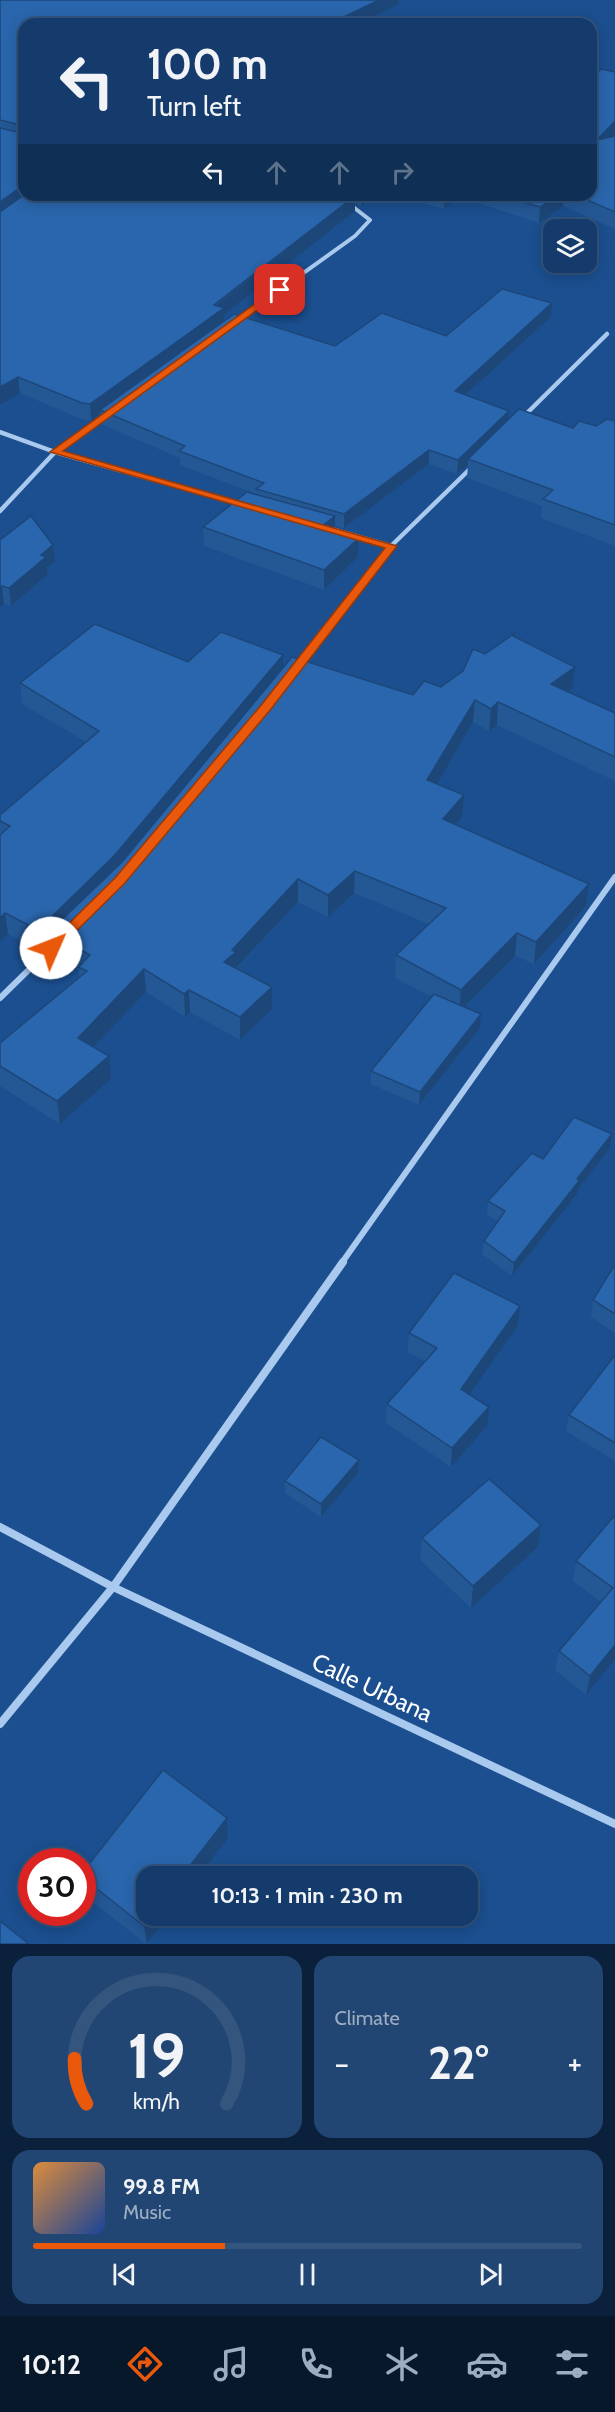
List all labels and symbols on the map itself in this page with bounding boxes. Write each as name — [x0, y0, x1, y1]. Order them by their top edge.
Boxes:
pin — [254, 264, 305, 315]
position arrow — [19, 916, 83, 980]
street label: Calle Urbana — [307, 1647, 437, 1728]
speed limit sign: 30 — [18, 1848, 96, 1926]

